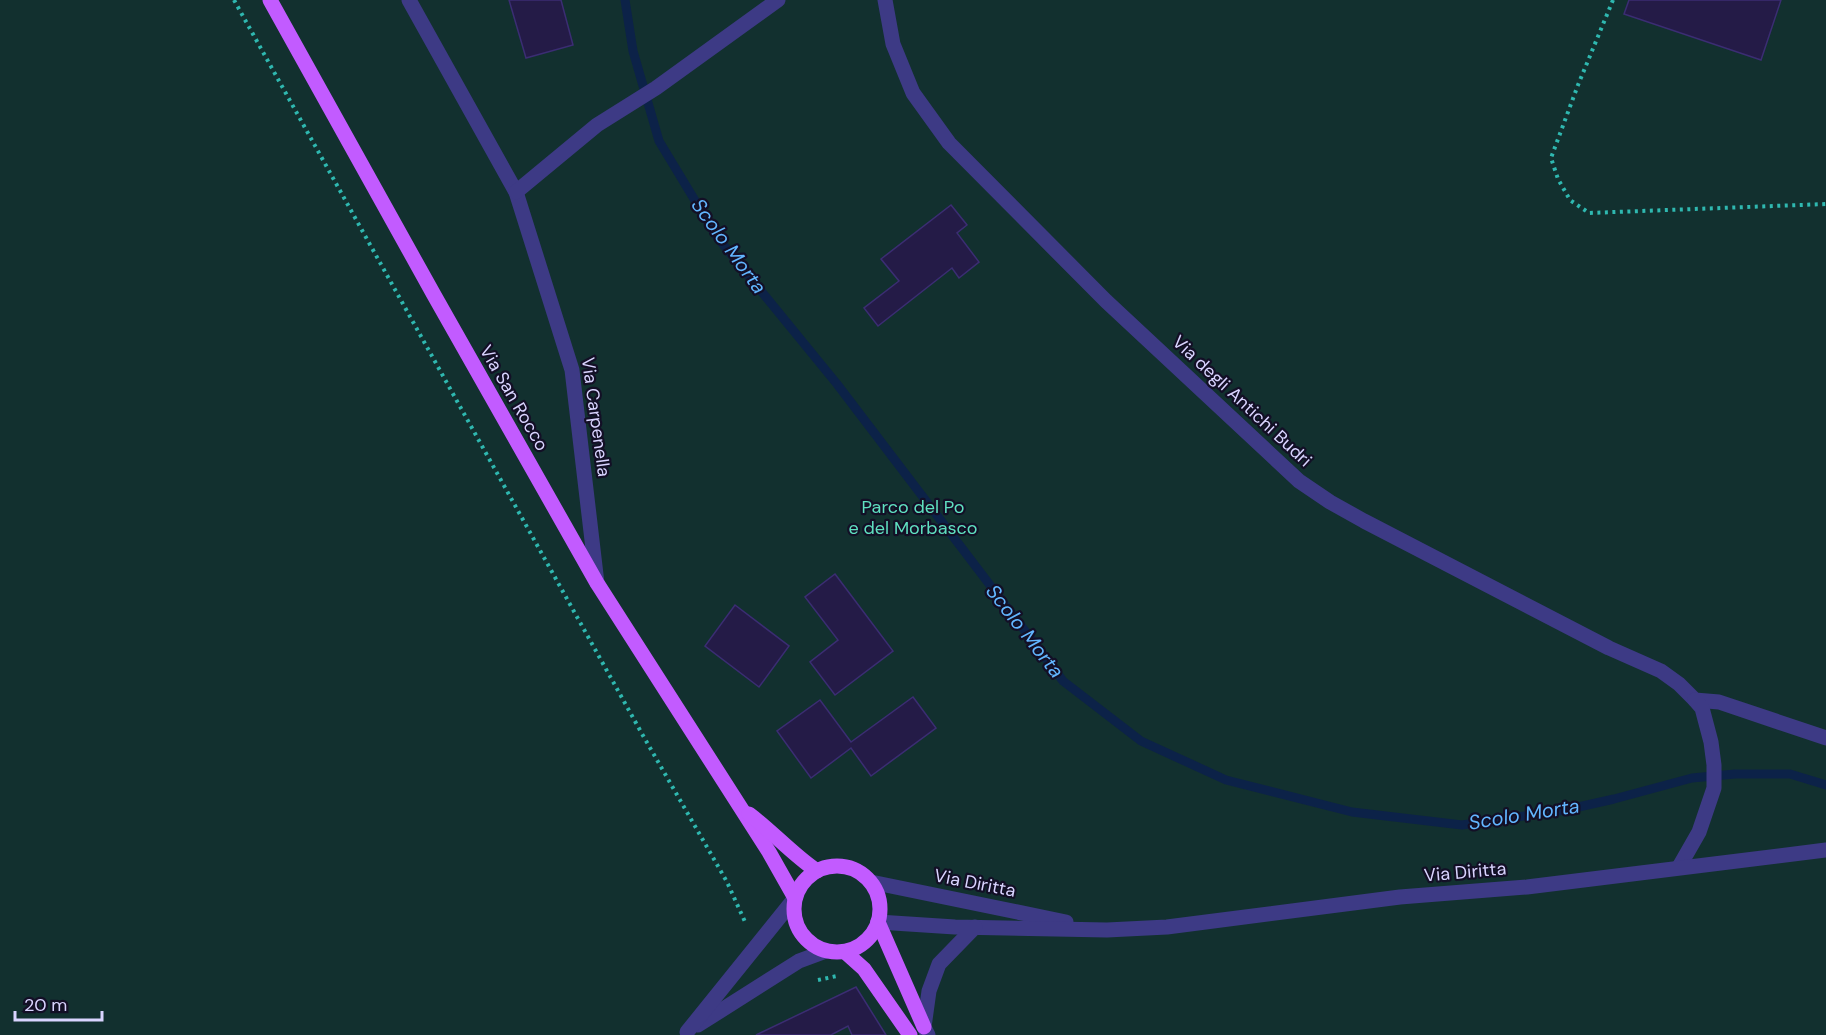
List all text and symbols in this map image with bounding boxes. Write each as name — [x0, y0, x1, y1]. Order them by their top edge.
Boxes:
water label: Scolo Morta — [686, 193, 772, 299]
street label: Via degli Antichi Budri — [1167, 330, 1317, 472]
street label: Via San Rocco — [474, 341, 554, 455]
street label: Via Carpenella — [576, 356, 616, 478]
park label: Parco del Po e del Morbasco — [849, 495, 977, 540]
water label: Scolo Morta — [980, 579, 1070, 683]
water label: Scolo Morta — [1467, 792, 1581, 836]
street label: Via Diritta — [1423, 856, 1507, 888]
street label: Via Diritta — [932, 863, 1018, 903]
scale bar — [15, 984, 102, 1022]
text: 20 m — [24, 993, 67, 1017]

